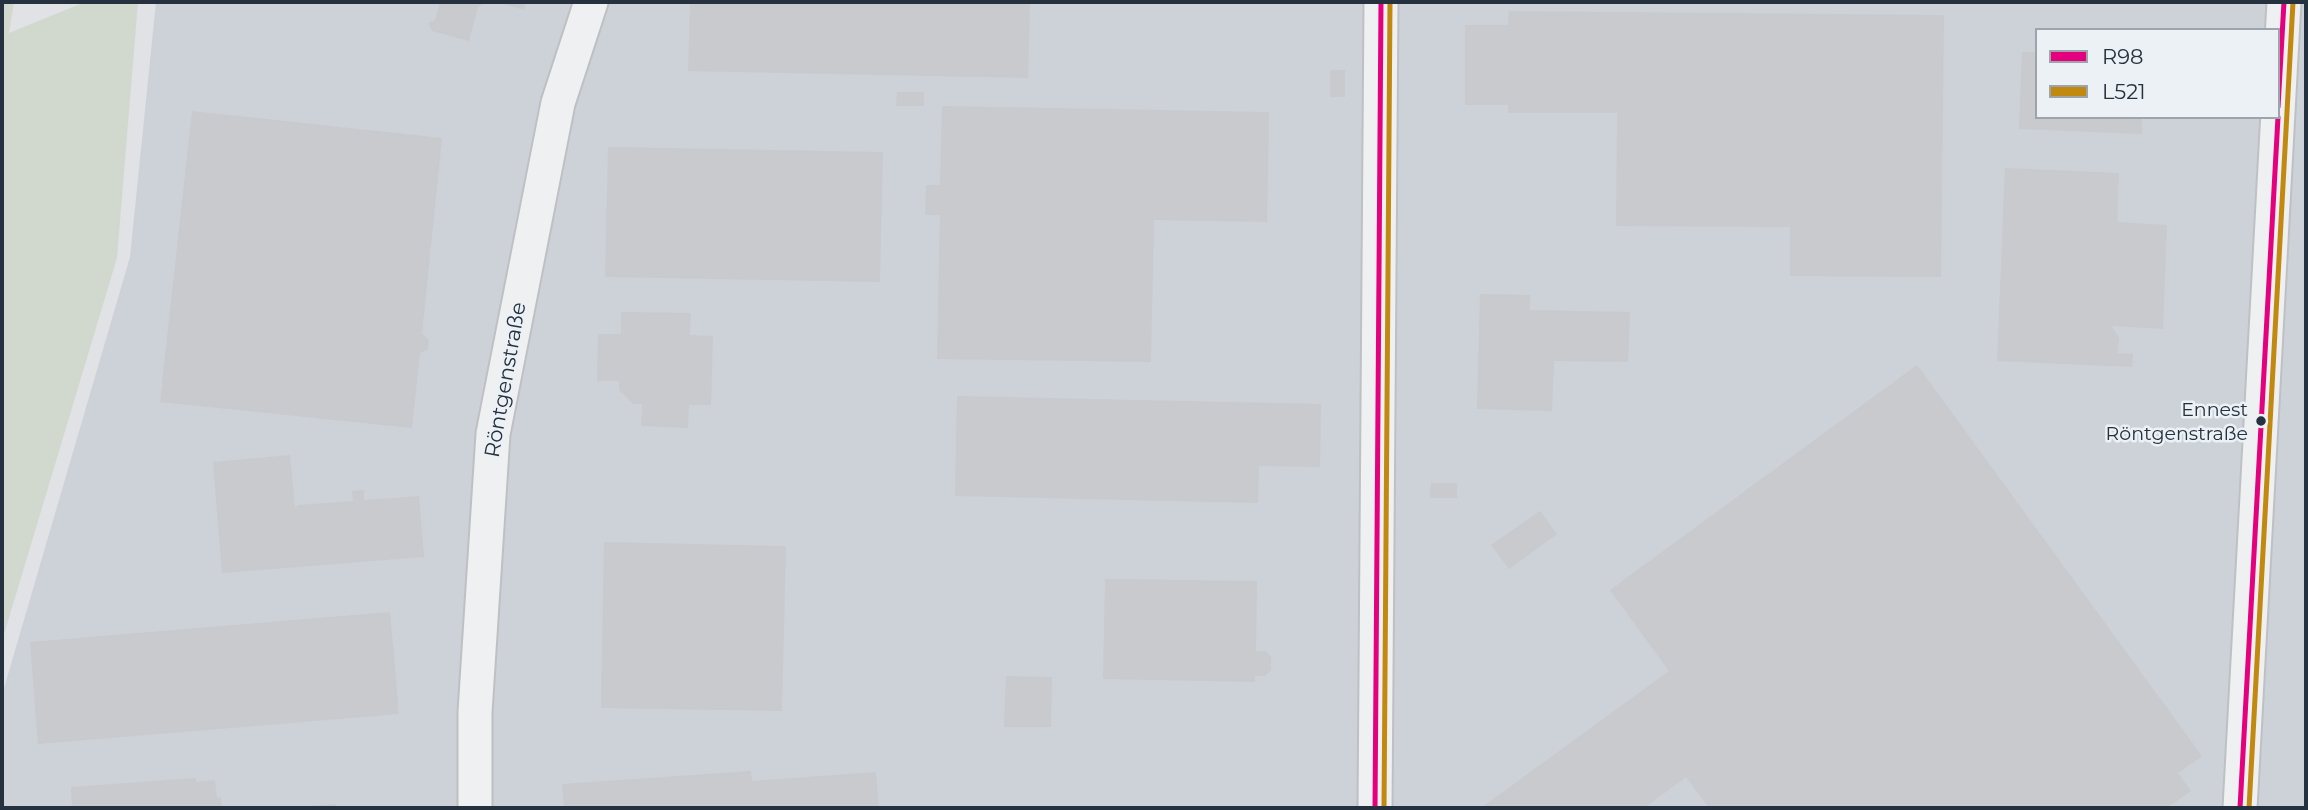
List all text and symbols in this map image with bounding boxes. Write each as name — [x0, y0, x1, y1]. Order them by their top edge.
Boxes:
legend — [2035, 28, 2280, 119]
text: R98 — [2102, 44, 2143, 69]
text: L521 — [2102, 79, 2146, 104]
street label: Röntgenstraße — [480, 300, 532, 460]
place label: Ennest Röntgenstraße — [2106, 399, 2248, 443]
marker: Ennest Röntgenstraße — [2254, 414, 2268, 428]

